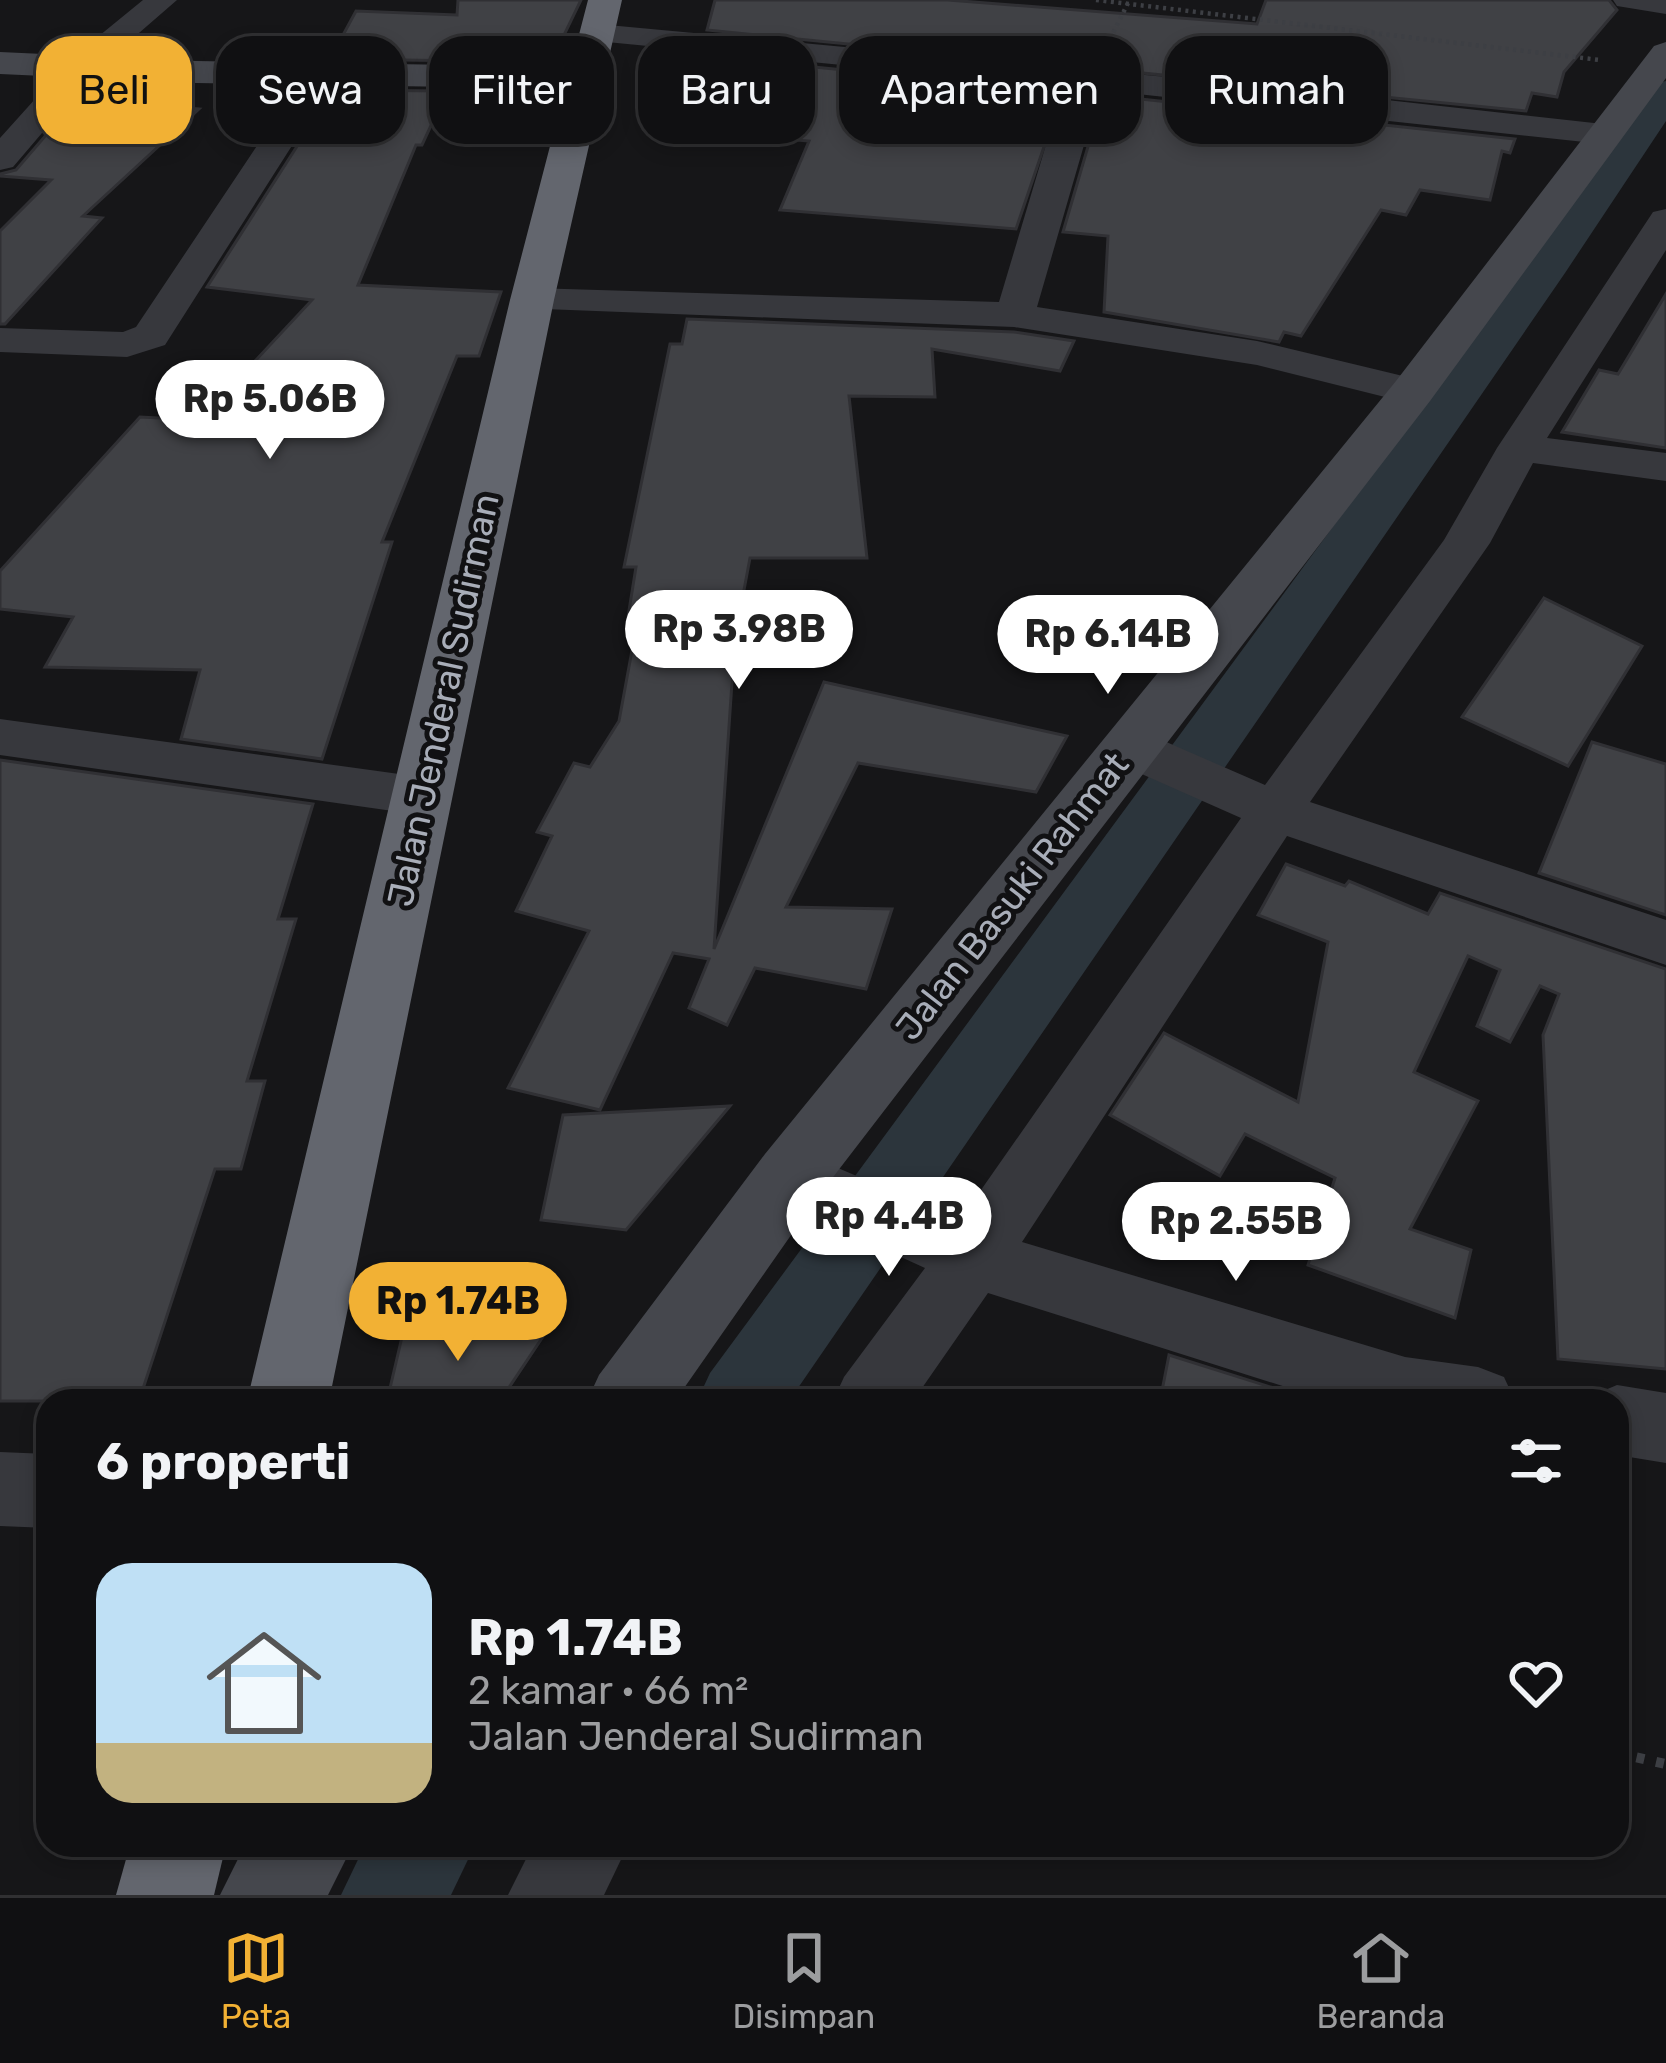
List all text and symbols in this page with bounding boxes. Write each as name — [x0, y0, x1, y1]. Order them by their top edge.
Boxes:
chip: Beli — [36, 36, 192, 144]
chip: Sewa — [216, 36, 405, 144]
chip: Filter — [429, 36, 614, 144]
chip: Baru — [638, 36, 815, 144]
chip: Apartemen — [839, 36, 1141, 144]
chip: Rumah — [1165, 36, 1388, 144]
pin: Rp 5.06B — [146, 360, 394, 462]
text: Rp 5.06B — [182, 376, 358, 422]
street label: Jalan Jenderal Sudirman — [378, 490, 508, 910]
pin: Rp 3.98B — [615, 590, 863, 692]
pin: Rp 6.14B — [984, 595, 1232, 697]
text: Rp 3.98B — [652, 606, 826, 652]
text: Rp 6.14B — [1024, 611, 1192, 657]
street label: Jalan Basuki Rahmat — [886, 744, 1138, 1048]
pin: Rp 4.4B — [778, 1177, 1000, 1279]
pin: Rp 2.55B — [1112, 1182, 1360, 1284]
text: Rp 4.4B — [813, 1193, 965, 1239]
text: Rp 2.55B — [1149, 1198, 1323, 1244]
pin: Rp 1.74B — [334, 1262, 582, 1364]
text: Rp 1.74B — [376, 1278, 540, 1324]
icon: filters — [1503, 1428, 1569, 1494]
text: 6 properti — [96, 1431, 350, 1492]
text: Rp 1.74B — [468, 1607, 683, 1668]
icon: home — [192, 1611, 336, 1755]
icon: heart — [1503, 1650, 1569, 1716]
text: 2 kamar · 66 m² — [468, 1668, 748, 1714]
text: Jalan Jenderal Sudirman — [468, 1714, 924, 1760]
tab: Peta — [221, 1925, 291, 2036]
tab: Disimpan — [732, 1925, 875, 2036]
tab: Beranda — [1316, 1925, 1445, 2036]

